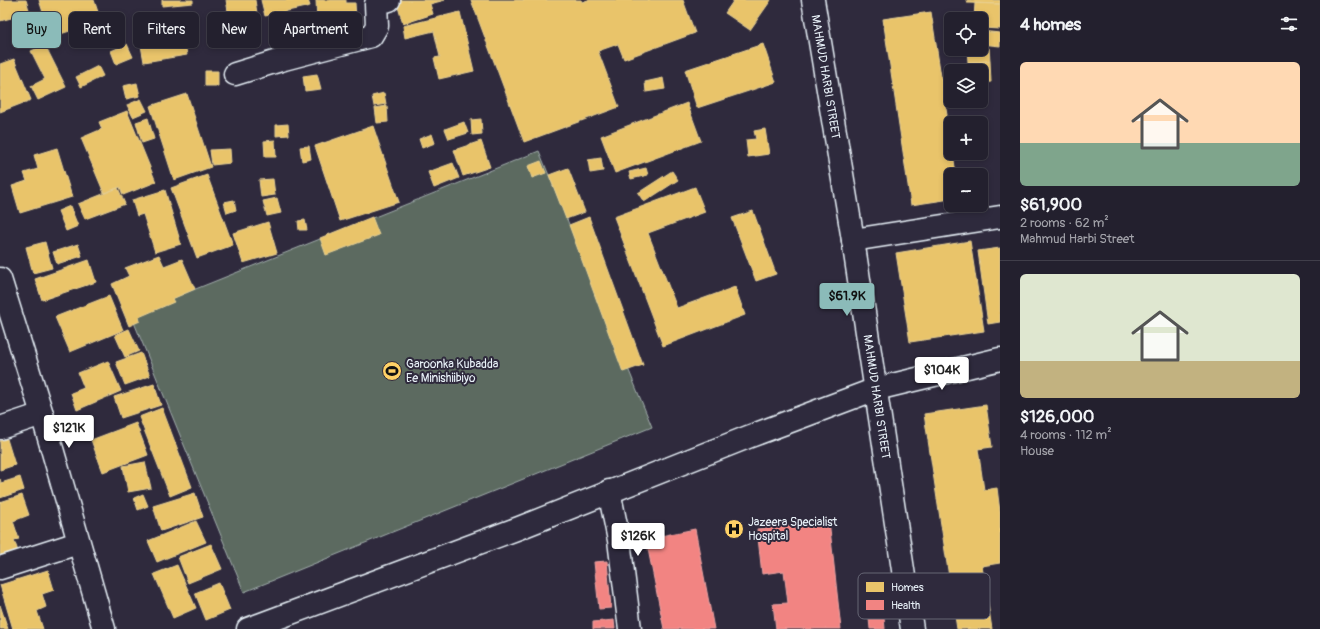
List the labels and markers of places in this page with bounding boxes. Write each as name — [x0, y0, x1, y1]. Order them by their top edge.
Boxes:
pin: $61.9K — [814, 283, 880, 317]
place label: Garoonka Kubadda Ee Minishiibiyo — [406, 357, 499, 386]
pin: $104K — [914, 357, 970, 391]
sports icon: Garoonka Kubadda Ee Minishiibiyo — [381, 360, 403, 382]
pin: $121K — [41, 415, 97, 449]
place label: Jazeera Specialist Hospital — [748, 515, 838, 544]
hospital icon: Jazeera Specialist Hospital — [723, 518, 745, 540]
pin: $126K — [610, 523, 666, 557]

